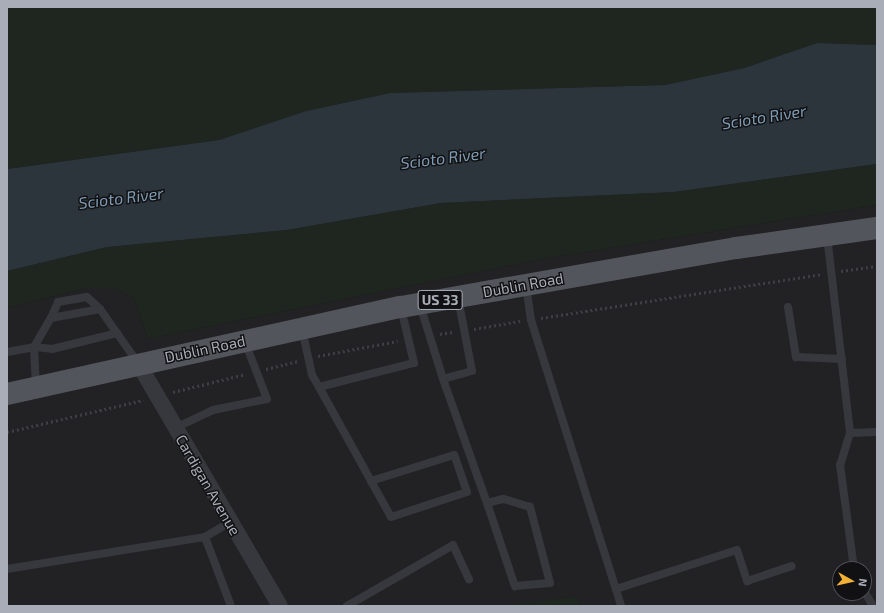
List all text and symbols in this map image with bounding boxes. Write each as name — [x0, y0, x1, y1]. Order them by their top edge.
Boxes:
water label: Scioto River — [720, 101, 808, 133]
water label: Scioto River — [399, 143, 487, 173]
water label: Scioto River — [77, 183, 165, 213]
street label: Dublin Road — [481, 269, 565, 301]
road number: US 33 — [417, 288, 463, 312]
street label: Dublin Road — [163, 332, 247, 366]
street label: Cardigan Avenue — [172, 431, 244, 539]
north arrow — [832, 561, 872, 601]
text: N — [856, 578, 870, 587]

